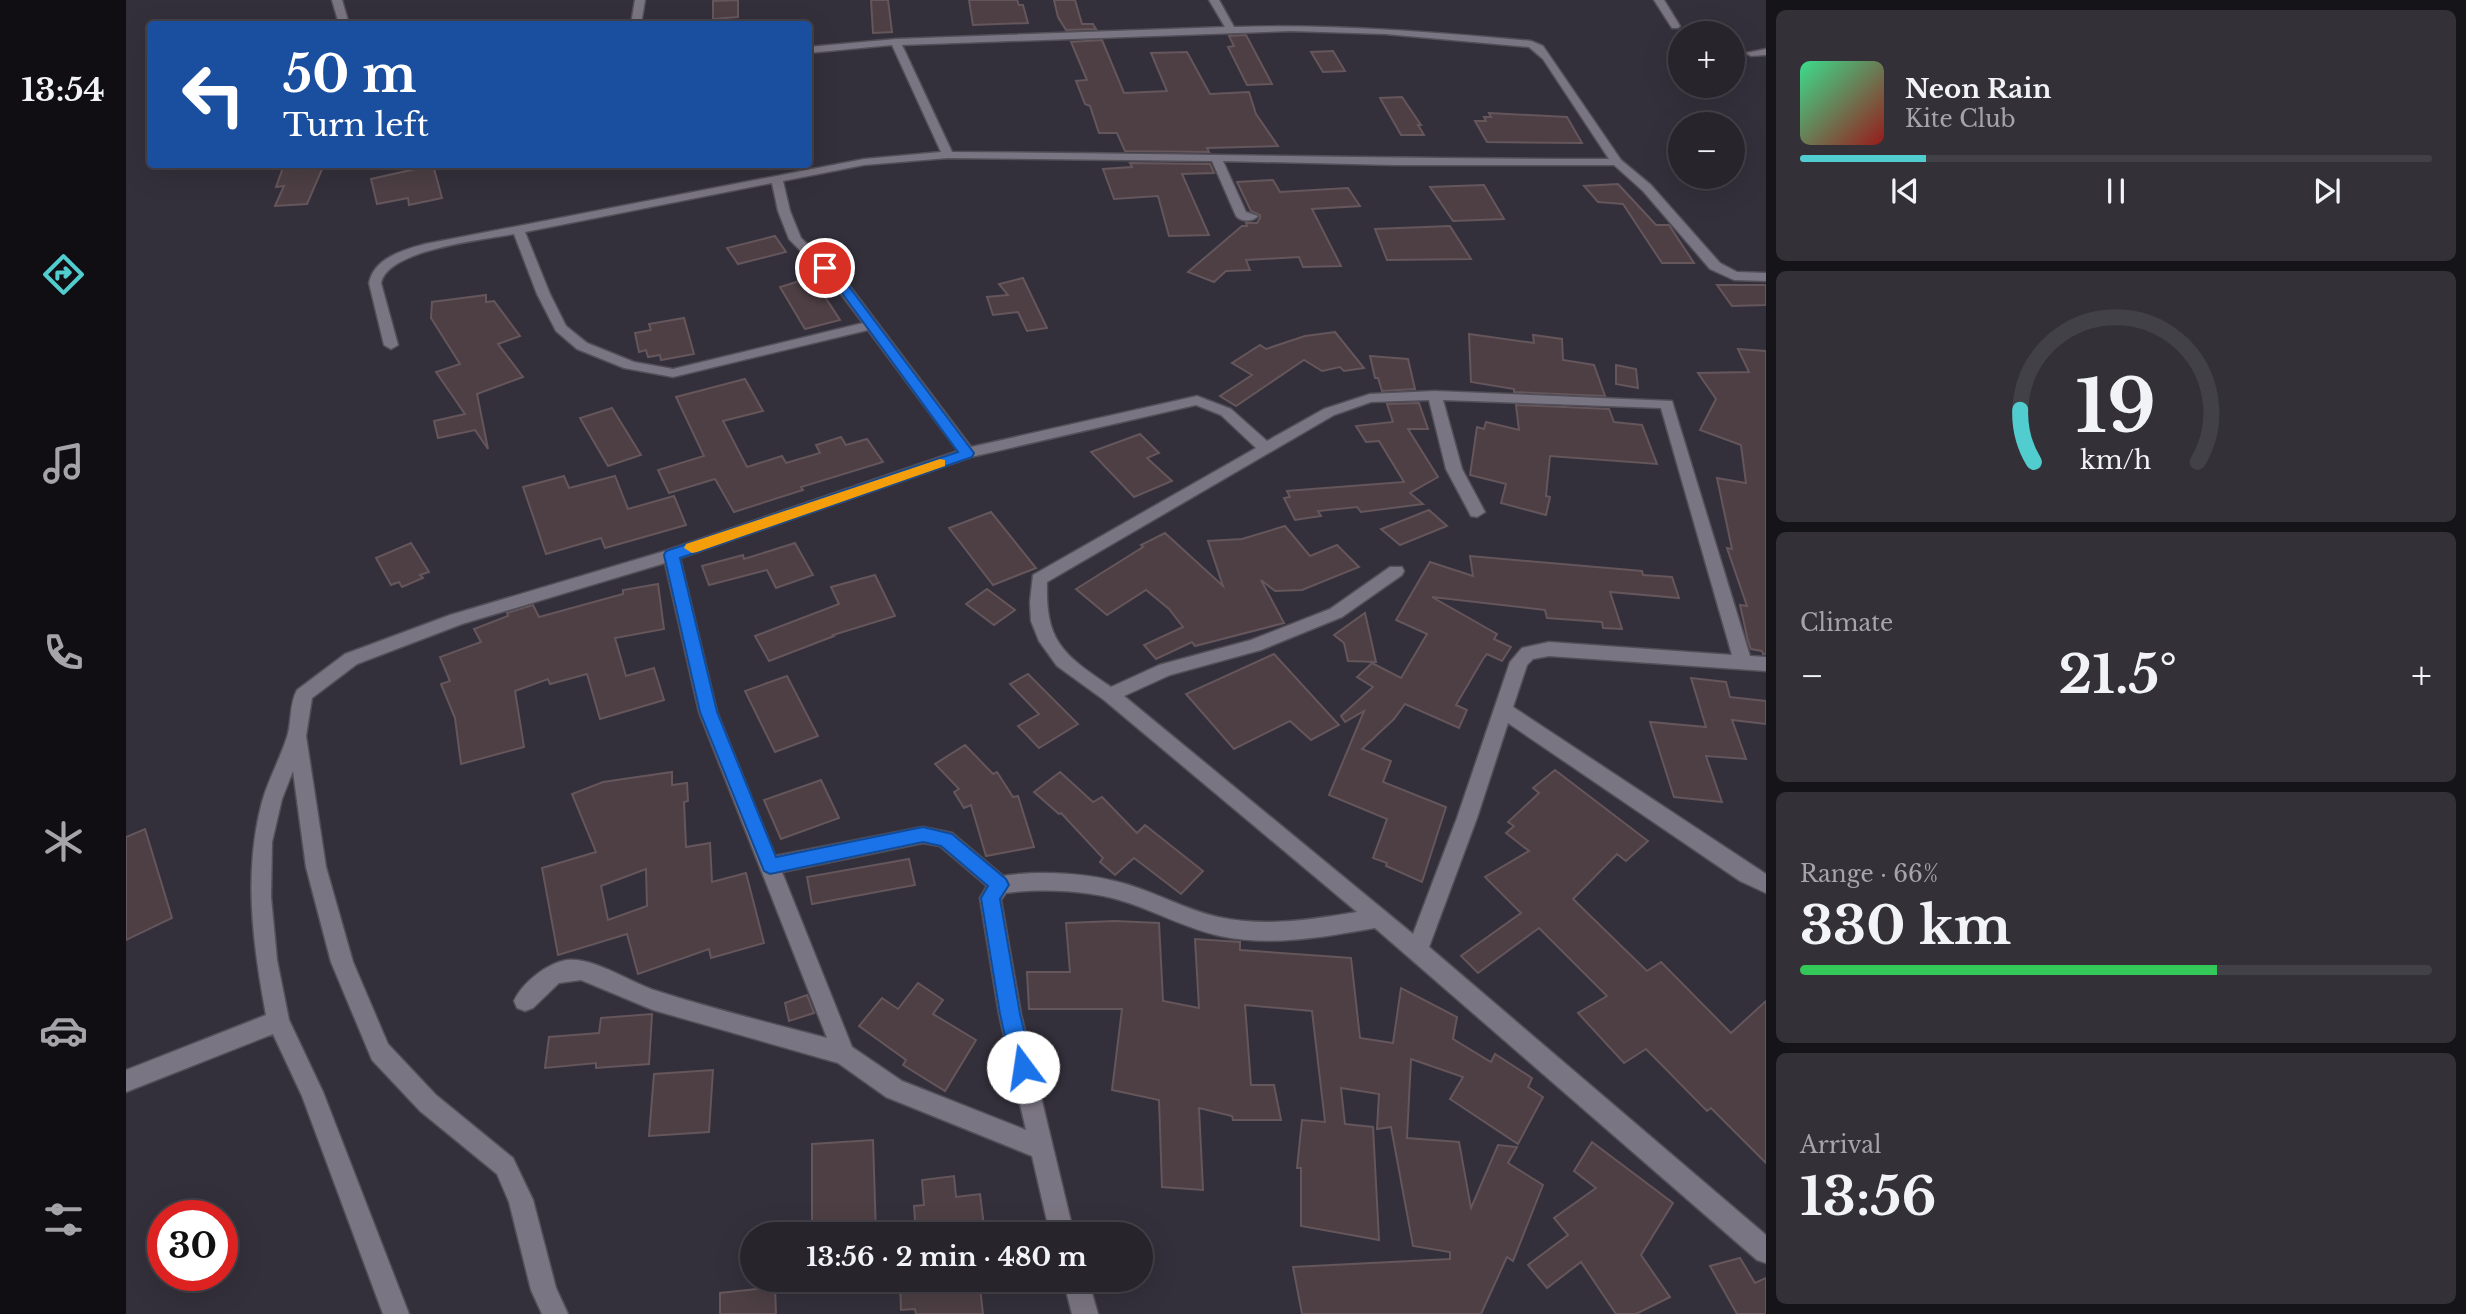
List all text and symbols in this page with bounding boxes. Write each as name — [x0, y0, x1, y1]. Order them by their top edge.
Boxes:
map controls — [1668, 21, 1745, 189]
button: + — [1668, 21, 1745, 98]
text: 50 m — [283, 44, 416, 105]
icon: left — [168, 49, 259, 140]
text: 13:54 — [21, 70, 105, 110]
text: Neon Rain — [1905, 73, 2051, 105]
text: Turn left — [283, 105, 429, 145]
text: Kite Club — [1905, 105, 2016, 133]
button: − — [1668, 112, 1745, 189]
icon: previous — [1886, 172, 1924, 210]
icon: pause — [2097, 172, 2135, 210]
icon: next — [2308, 172, 2346, 210]
pin — [795, 238, 855, 298]
icon: arrive — [806, 249, 844, 287]
icon: directions — [39, 250, 88, 299]
text: 19 — [2076, 362, 2156, 453]
icon: music — [39, 439, 88, 488]
text: km/h — [2081, 445, 2151, 476]
text: Climate — [1800, 609, 1893, 637]
icon: phone — [39, 628, 88, 677]
text: 21.5° — [2058, 643, 2177, 707]
text: − — [1800, 652, 1824, 699]
text: + — [2411, 652, 2432, 699]
icon: climate — [39, 817, 88, 866]
text: Range · 66% — [1800, 860, 1938, 888]
text: 330 km — [1800, 894, 2011, 958]
icon: car — [39, 1006, 88, 1055]
position arrow — [986, 1030, 1060, 1104]
text: Arrival — [1800, 1131, 1881, 1159]
text: 13:56 — [1800, 1165, 1937, 1229]
icon: filters — [39, 1195, 88, 1244]
speed limit sign: 30 — [147, 1200, 238, 1291]
text: 13:56 · 2 min · 480 m — [806, 1241, 1087, 1273]

